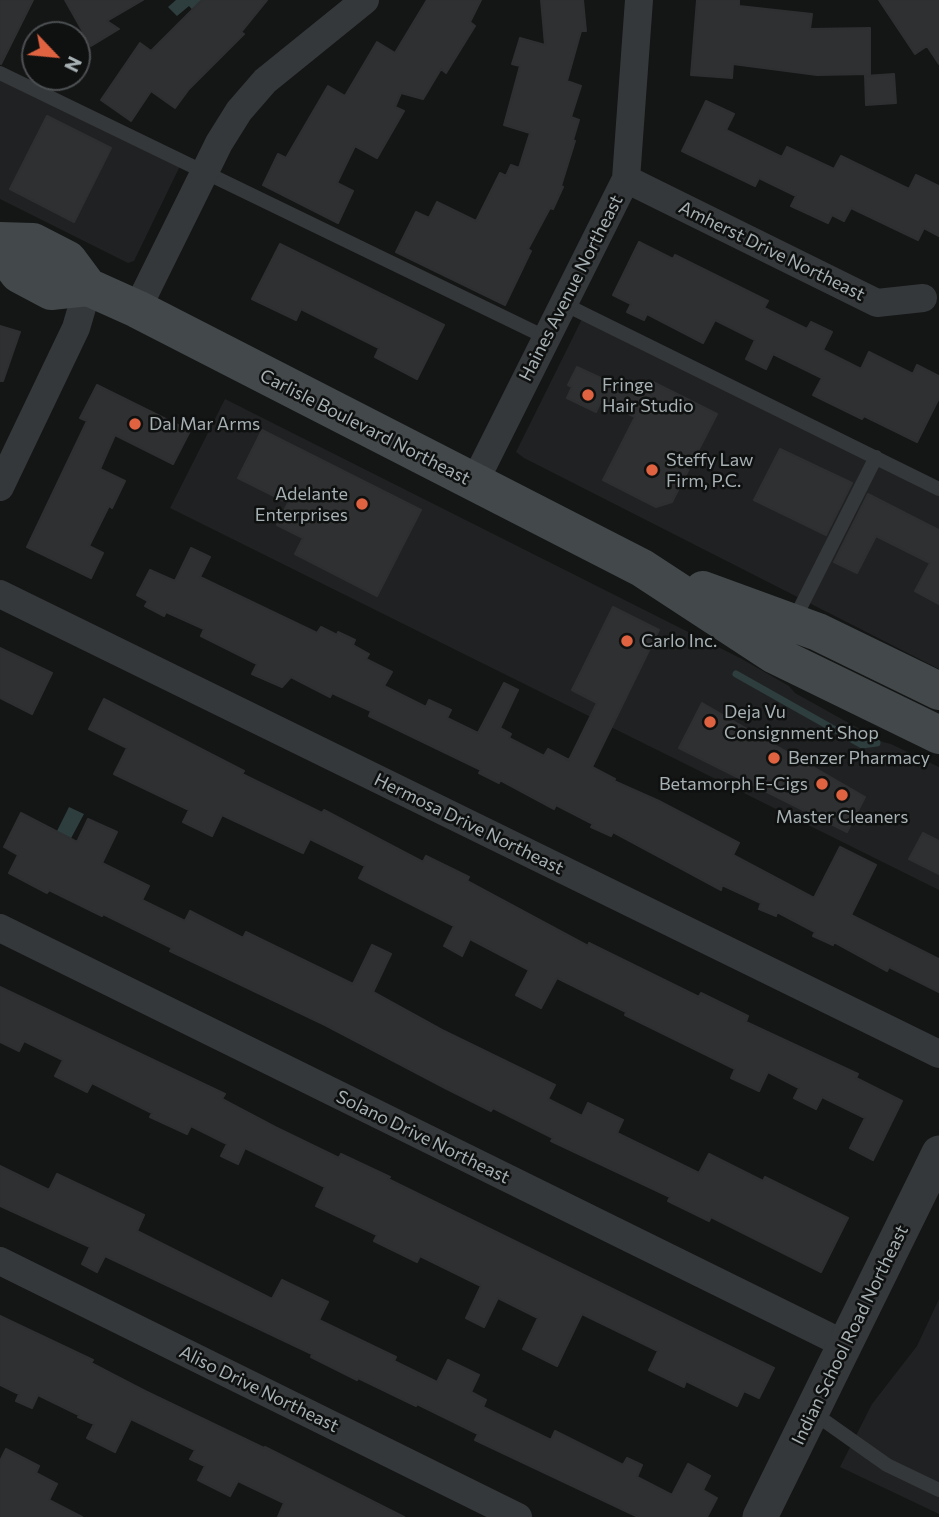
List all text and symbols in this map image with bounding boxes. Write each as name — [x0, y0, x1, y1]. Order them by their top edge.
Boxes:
north arrow — [21, 21, 91, 91]
text: N — [60, 53, 87, 76]
street label: Haines Avenue Northeast — [515, 191, 627, 385]
street label: Amherst Drive Northeast — [675, 197, 869, 305]
street label: Carlisle Boulevard Northeast — [256, 365, 474, 489]
place label: Fringe Hair Studio — [602, 374, 694, 416]
marker: Fringe Hair Studio — [580, 387, 596, 403]
place label: Dal Mar Arms — [149, 413, 260, 435]
marker: Dal Mar Arms — [127, 416, 143, 432]
place label: Steffy Law Firm, P.C. — [666, 449, 753, 491]
marker: Steffy Law Firm, P.C. — [644, 462, 660, 478]
place label: Adelante Enterprises — [255, 483, 348, 526]
marker: Adelante Enterprises — [354, 496, 370, 512]
place label: Carlo Inc. — [641, 630, 717, 652]
marker: Carlo Inc. — [619, 633, 635, 649]
place label: Deja Vu Consignment Shop — [724, 701, 879, 744]
marker: Deja Vu Consignment Shop — [702, 714, 718, 730]
place label: Benzer Pharmacy — [788, 747, 930, 769]
marker: Benzer Pharmacy — [766, 750, 782, 766]
street label: Hermosa Drive Northeast — [371, 769, 567, 879]
place label: Betamorph E-Cigs — [659, 773, 808, 795]
marker: Betamorph E-Cigs — [814, 776, 830, 792]
marker: Master Cleaners — [834, 787, 850, 803]
place label: Master Cleaners — [776, 806, 908, 828]
street label: Solano Drive Northeast — [333, 1086, 513, 1188]
street label: Indian School Road Northeast — [787, 1222, 913, 1448]
street label: Aliso Drive Northeast — [176, 1341, 342, 1437]

